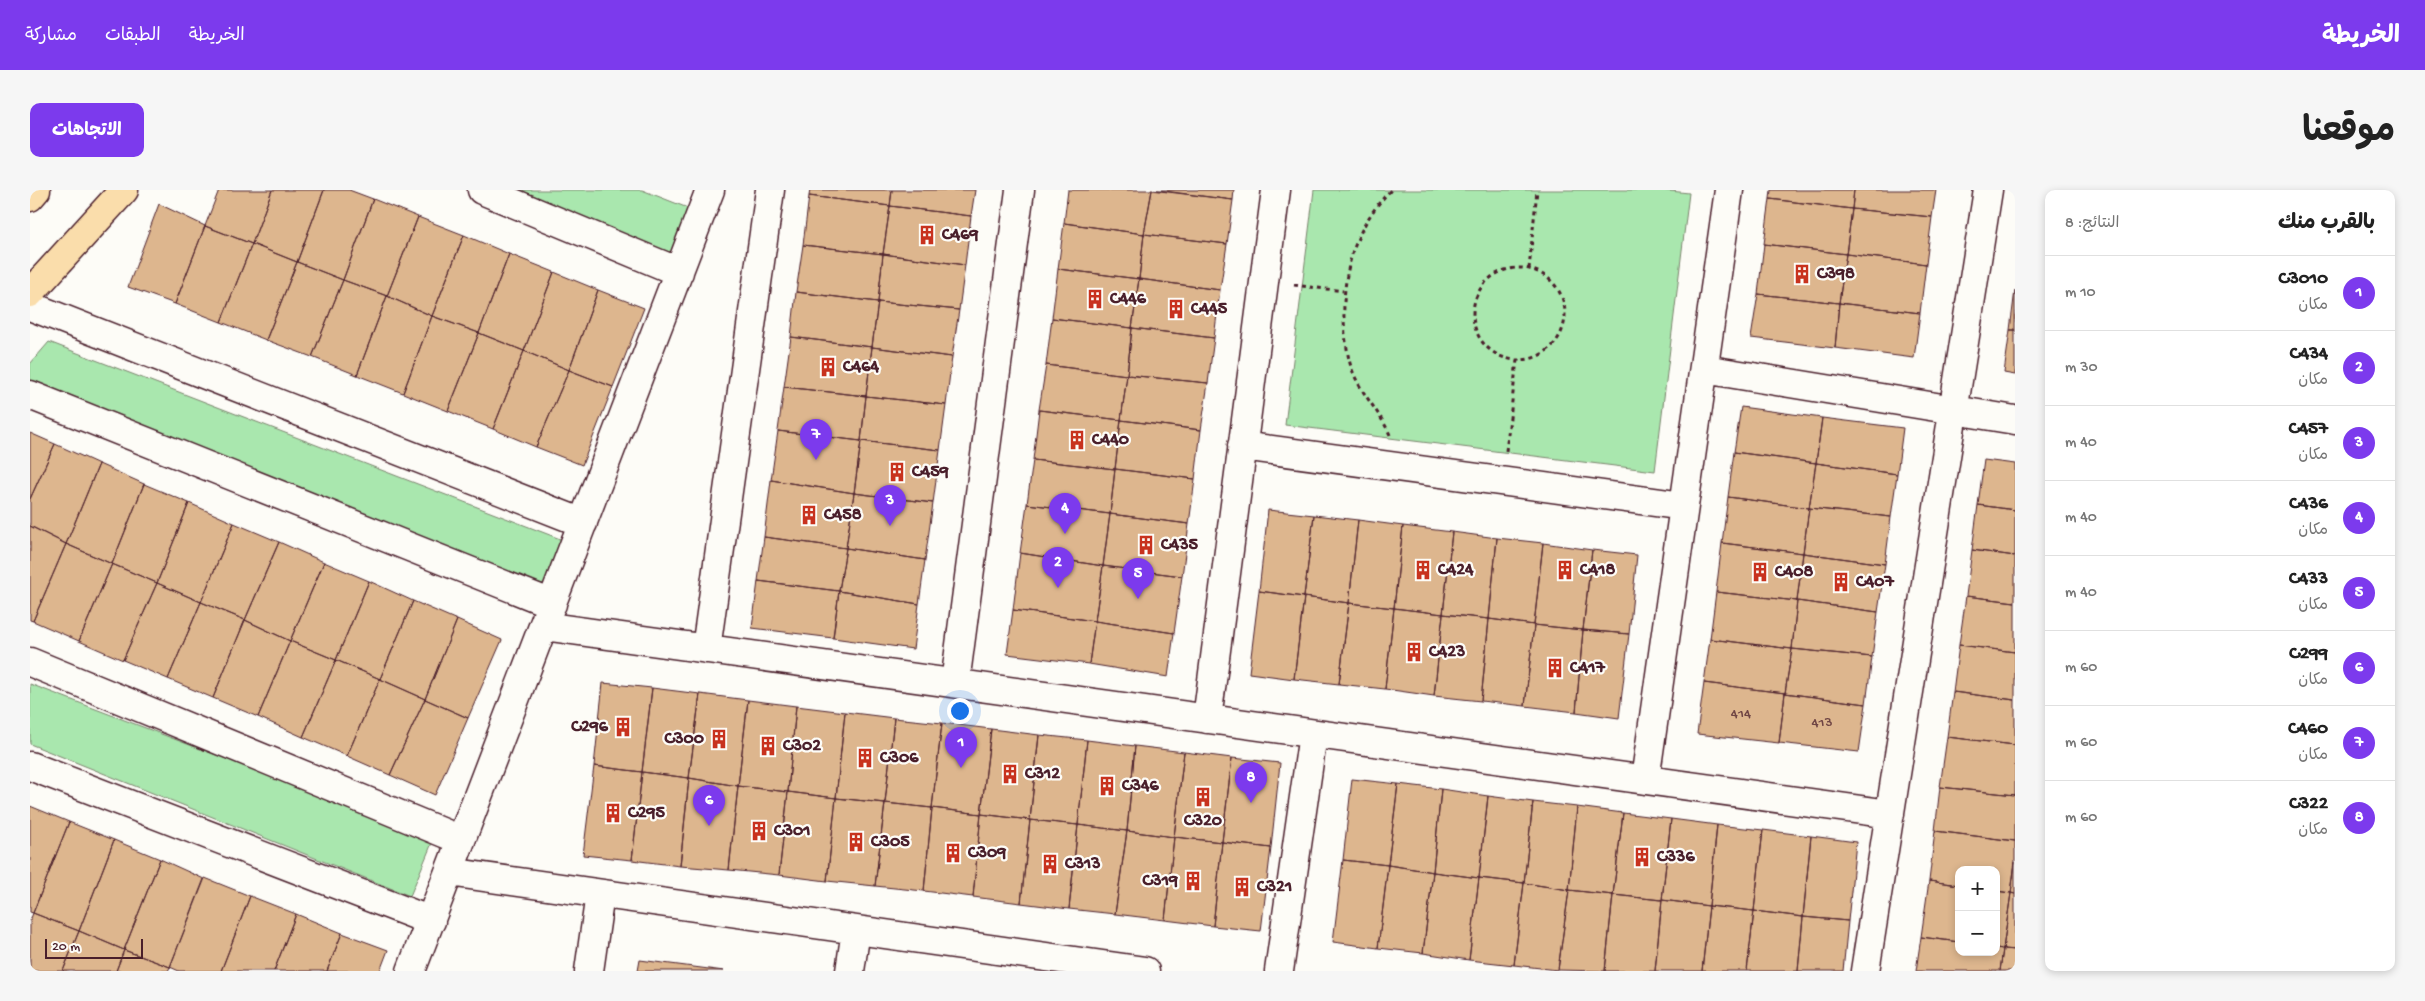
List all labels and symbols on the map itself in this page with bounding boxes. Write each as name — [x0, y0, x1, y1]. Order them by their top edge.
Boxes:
building icon: C469 — [916, 224, 938, 246]
place label: C469 — [941, 225, 978, 246]
building icon: C398 — [1791, 263, 1813, 285]
place label: C398 — [1816, 264, 1855, 285]
building icon: C446 — [1084, 288, 1106, 310]
place label: C446 — [1109, 289, 1147, 310]
building icon: C445 — [1165, 298, 1187, 320]
place label: C445 — [1190, 299, 1228, 320]
building icon: C464 — [817, 356, 839, 378]
place label: C464 — [842, 357, 879, 378]
pin: 7 — [800, 419, 832, 460]
building icon: C440 — [1066, 429, 1088, 451]
place label: C440 — [1091, 430, 1130, 451]
building icon: C459 — [886, 461, 908, 483]
place label: C459 — [911, 462, 949, 483]
pin: 3 — [874, 485, 906, 526]
pin: 4 — [1049, 493, 1081, 534]
building icon: C458 — [798, 504, 820, 526]
place label: C458 — [823, 505, 862, 526]
building icon: C435 — [1135, 534, 1157, 556]
place label: C435 — [1160, 535, 1199, 556]
pin: 2 — [1042, 547, 1074, 588]
pin: 5 — [1122, 558, 1154, 599]
building icon: C424 — [1412, 559, 1434, 581]
building icon: C418 — [1554, 559, 1576, 581]
place label: C424 — [1437, 560, 1474, 581]
place label: C418 — [1579, 560, 1616, 581]
building icon: C408 — [1749, 561, 1771, 583]
place label: C408 — [1774, 562, 1813, 583]
building icon: C407 — [1830, 571, 1852, 593]
place label: C407 — [1855, 572, 1895, 593]
building icon: C423 — [1403, 641, 1425, 663]
place label: C423 — [1428, 642, 1465, 663]
building icon: C417 — [1544, 657, 1566, 679]
place label: C417 — [1569, 658, 1607, 679]
your location — [947, 698, 973, 724]
house number: 414 — [1731, 705, 1751, 723]
house number: 413 — [1812, 714, 1833, 732]
building icon: C296 — [612, 716, 634, 738]
place label: C296 — [570, 717, 609, 738]
pin: 1 — [945, 727, 977, 768]
building icon: C300 — [708, 728, 730, 750]
place label: C300 — [663, 729, 705, 750]
building icon: C302 — [757, 735, 779, 757]
place label: C302 — [782, 736, 821, 757]
building icon: C306 — [854, 747, 876, 769]
place label: C306 — [879, 748, 919, 769]
pin: 8 — [1235, 762, 1267, 803]
building icon: C312 — [999, 763, 1021, 785]
place label: C312 — [1024, 764, 1060, 785]
building icon: C346 — [1096, 775, 1118, 797]
place label: C346 — [1121, 776, 1160, 797]
pin: 6 — [693, 785, 725, 826]
building icon: C320 — [1192, 786, 1214, 808]
building icon: C295 — [602, 802, 624, 824]
place label: C295 — [627, 803, 666, 824]
place label: C320 — [1183, 811, 1223, 832]
building icon: C301 — [748, 820, 770, 842]
place label: C301 — [773, 821, 811, 842]
building icon: C305 — [845, 831, 867, 853]
place label: C305 — [870, 832, 910, 853]
building icon: C309 — [942, 842, 964, 864]
place label: C309 — [967, 843, 1006, 864]
building icon: C336 — [1631, 846, 1653, 868]
place label: C336 — [1656, 847, 1695, 868]
building icon: C313 — [1039, 853, 1061, 875]
place label: C313 — [1064, 854, 1101, 875]
building icon: C319 — [1182, 870, 1204, 892]
place label: C319 — [1142, 871, 1178, 892]
building icon: C321 — [1231, 876, 1253, 898]
place label: C321 — [1256, 877, 1292, 898]
scale bar — [45, 936, 142, 959]

